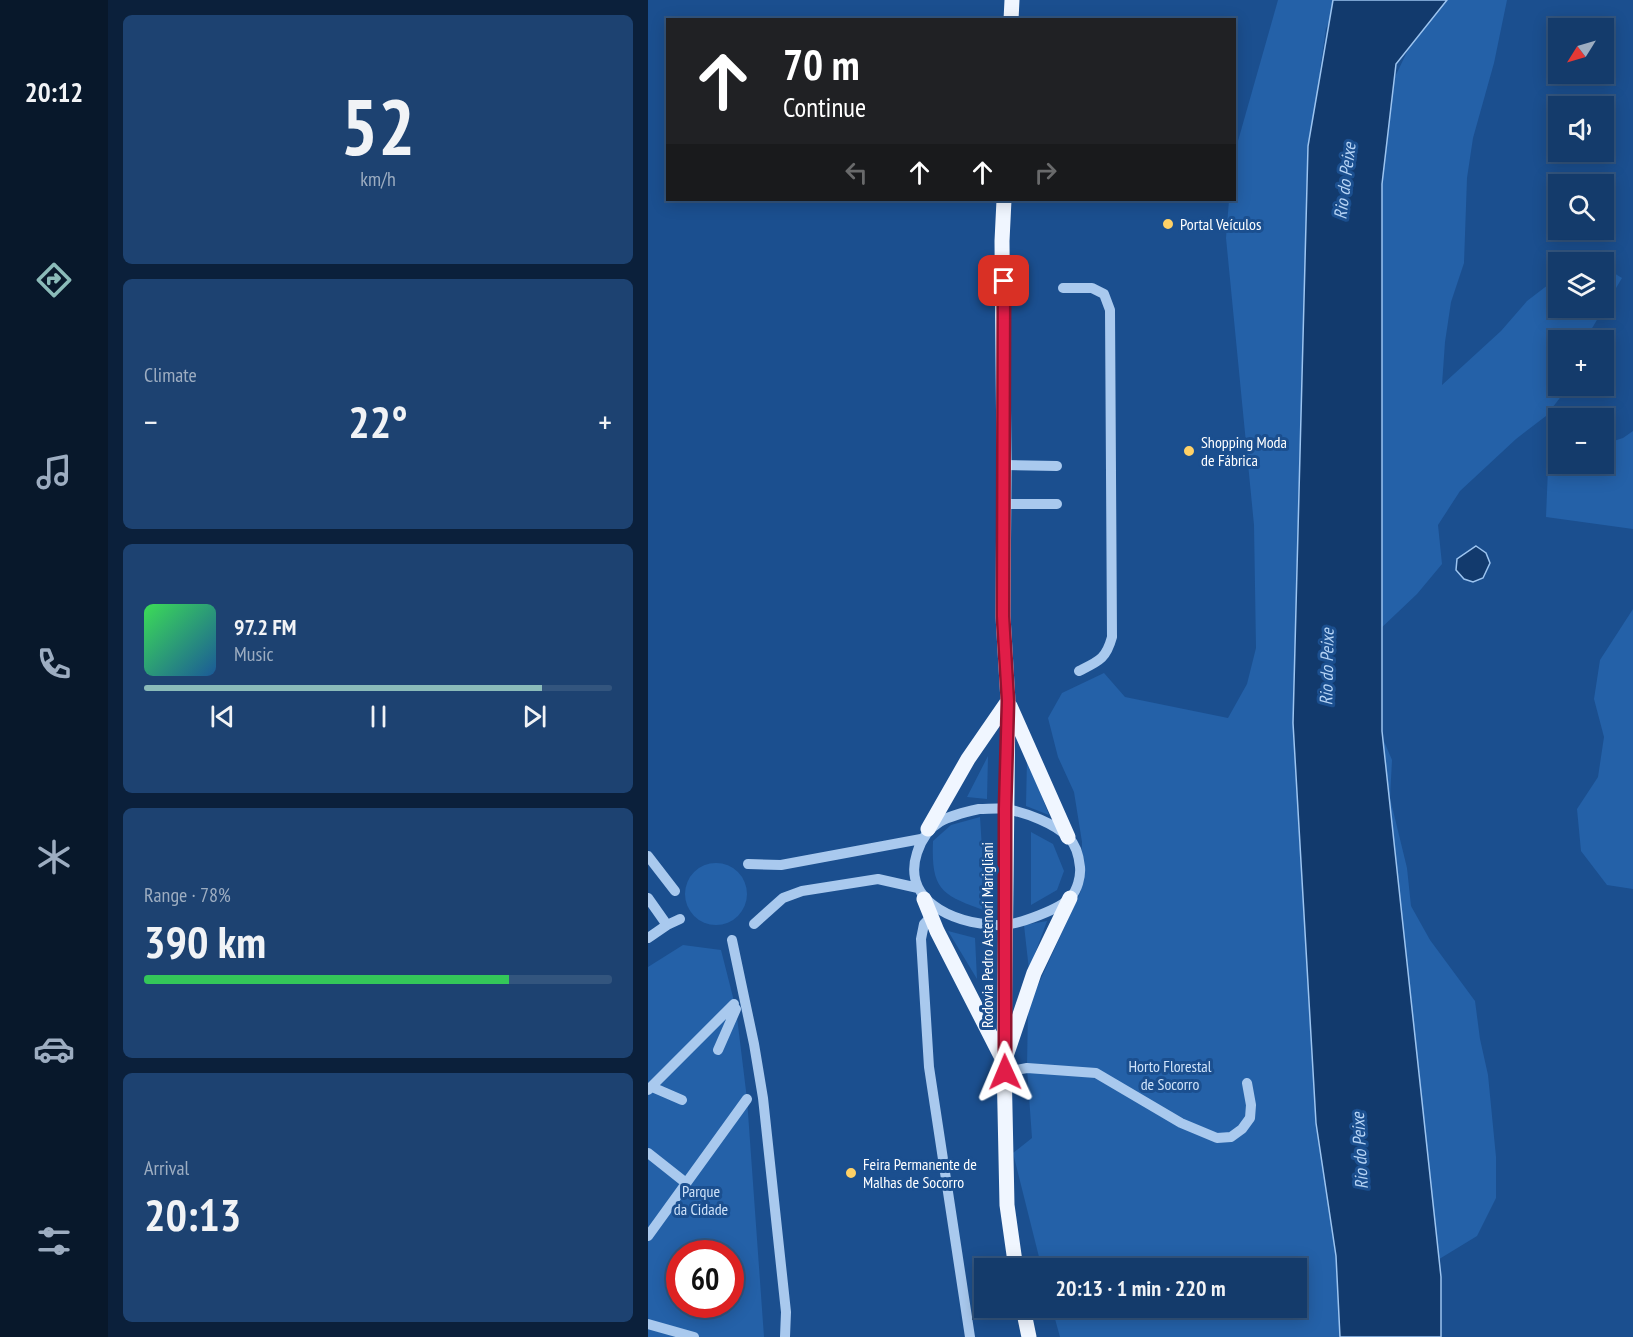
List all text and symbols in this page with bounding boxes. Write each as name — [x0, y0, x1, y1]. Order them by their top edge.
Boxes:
north arrow — [1548, 18, 1614, 84]
map controls — [1548, 18, 1614, 474]
text: 70 m — [783, 37, 860, 92]
icon: ahead — [684, 42, 762, 120]
text: 20:12 — [25, 75, 83, 109]
text: 52 — [341, 76, 415, 177]
text: Continue — [783, 90, 866, 124]
button: sound — [1548, 96, 1614, 162]
water label: Rio do Peixe — [1328, 140, 1361, 221]
icon: left — [840, 156, 873, 189]
icon: ahead — [903, 156, 936, 189]
icon: ahead — [966, 156, 999, 189]
icon: right — [1029, 156, 1062, 189]
text: km/h — [360, 166, 396, 192]
button: search — [1548, 174, 1614, 240]
place label: Portal Veículos — [1180, 214, 1261, 234]
marker: Portal Veículos — [1161, 217, 1175, 231]
button: layers — [1548, 252, 1614, 318]
pin — [978, 255, 1029, 306]
icon: directions — [33, 259, 75, 301]
icon: arrive — [987, 264, 1020, 297]
button: + — [1548, 330, 1614, 396]
text: Climate — [144, 362, 197, 388]
text: 22° — [348, 392, 408, 450]
text: − — [144, 400, 158, 443]
text: + — [598, 400, 612, 443]
button: − — [1548, 408, 1614, 474]
place label: Shopping Moda de Fábrica — [1201, 432, 1287, 470]
marker: Shopping Moda de Fábrica — [1182, 444, 1196, 458]
icon: music — [33, 451, 75, 493]
text: 97.2 FM — [234, 613, 296, 641]
water label: Rio do Peixe — [1314, 627, 1339, 706]
text: Music — [234, 641, 274, 667]
icon: phone — [33, 643, 75, 685]
icon: previous — [206, 700, 239, 733]
icon: pause — [362, 700, 395, 733]
icon: next — [518, 700, 551, 733]
icon: climate — [33, 836, 75, 878]
street label: Rodovia Pedro Astenori Marigliani — [977, 842, 997, 1028]
text: Range · 78% — [144, 882, 231, 908]
text: 390 km — [144, 912, 266, 970]
icon: car — [33, 1028, 75, 1070]
position arrow — [973, 1040, 1037, 1104]
park label: Horto Florestal de Socorro — [1128, 1056, 1212, 1094]
water label: Rio do Peixe — [1346, 1110, 1373, 1190]
place label: Feira Permanente de Malhas de Socorro — [863, 1154, 977, 1192]
text: Arrival — [144, 1155, 189, 1181]
marker: Feira Permanente de Malhas de Socorro — [844, 1166, 858, 1180]
park label: Parque da Cidade — [674, 1181, 728, 1219]
text: 20:13 — [144, 1185, 241, 1243]
icon: filters — [33, 1220, 75, 1262]
speed limit sign: 60 — [666, 1240, 744, 1318]
text: 20:13 · 1 min · 220 m — [1055, 1274, 1226, 1302]

